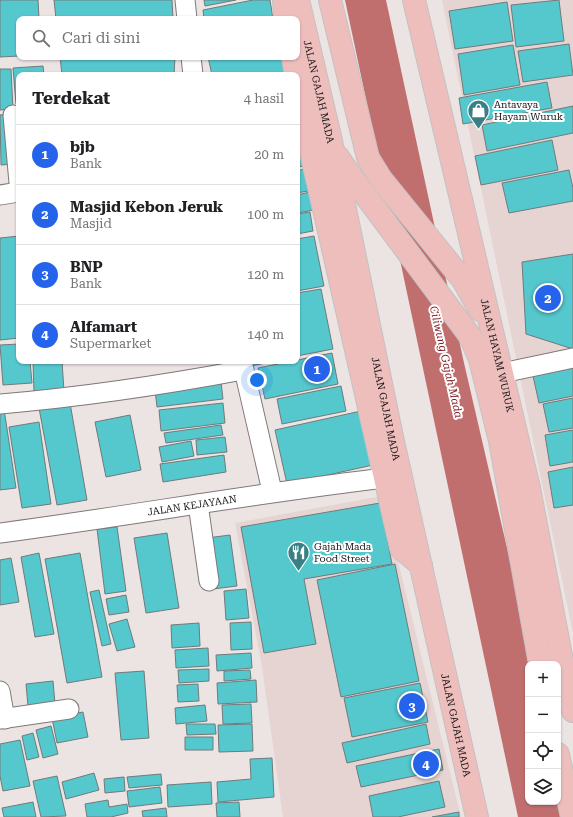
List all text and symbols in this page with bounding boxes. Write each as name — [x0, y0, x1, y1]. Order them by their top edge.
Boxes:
search box — [16, 16, 300, 60]
icon: search — [30, 27, 52, 49]
text: Cari di sini — [62, 29, 140, 47]
street label: JALAN GAJAH MADA — [302, 39, 337, 144]
text: Terdekat — [32, 88, 110, 108]
text: 4 hasil — [244, 91, 284, 106]
shop icon: Antavaya Hayam Wuruk — [465, 97, 491, 130]
place label: Antavaya Hayam Wuruk — [494, 99, 564, 122]
text: bjb — [70, 138, 95, 156]
text: 1 — [41, 147, 49, 162]
text: 20 m — [254, 147, 284, 162]
text: Bank — [70, 156, 102, 171]
text: Masjid Kebon Jeruk — [70, 198, 223, 216]
text: 2 — [41, 207, 49, 222]
text: 100 m — [247, 207, 284, 222]
text: Masjid — [70, 216, 112, 231]
text: BNP — [70, 258, 103, 276]
text: 3 — [41, 267, 49, 282]
text: 120 m — [247, 267, 284, 282]
text: Bank — [70, 276, 102, 291]
pin: 2 — [535, 283, 561, 313]
street label: JALAN HAYAM WURUK — [479, 297, 517, 414]
water label: Ciliwung Gajah Mada — [427, 305, 465, 420]
text: Alfamart — [70, 318, 137, 336]
text: 4 — [41, 327, 49, 342]
text: 140 m — [247, 327, 284, 342]
text: Supermarket — [70, 336, 151, 351]
pin: 1 — [304, 354, 330, 384]
street label: JALAN GAJAH MADA — [370, 356, 403, 461]
your location — [247, 370, 267, 390]
street label: JALAN KEJAYAAN — [147, 493, 237, 517]
restaurant icon: Gajah Mada Food Street — [286, 539, 312, 572]
place label: Gajah Mada Food Street — [314, 541, 372, 564]
map controls — [525, 661, 561, 805]
button: + — [525, 661, 561, 697]
street label: JALAN GAJAH MADA — [439, 672, 473, 778]
pin: 3 — [399, 691, 425, 721]
button: − — [525, 697, 561, 733]
button: locate — [525, 733, 561, 769]
pin: 4 — [413, 749, 439, 779]
button: layers — [525, 769, 561, 805]

